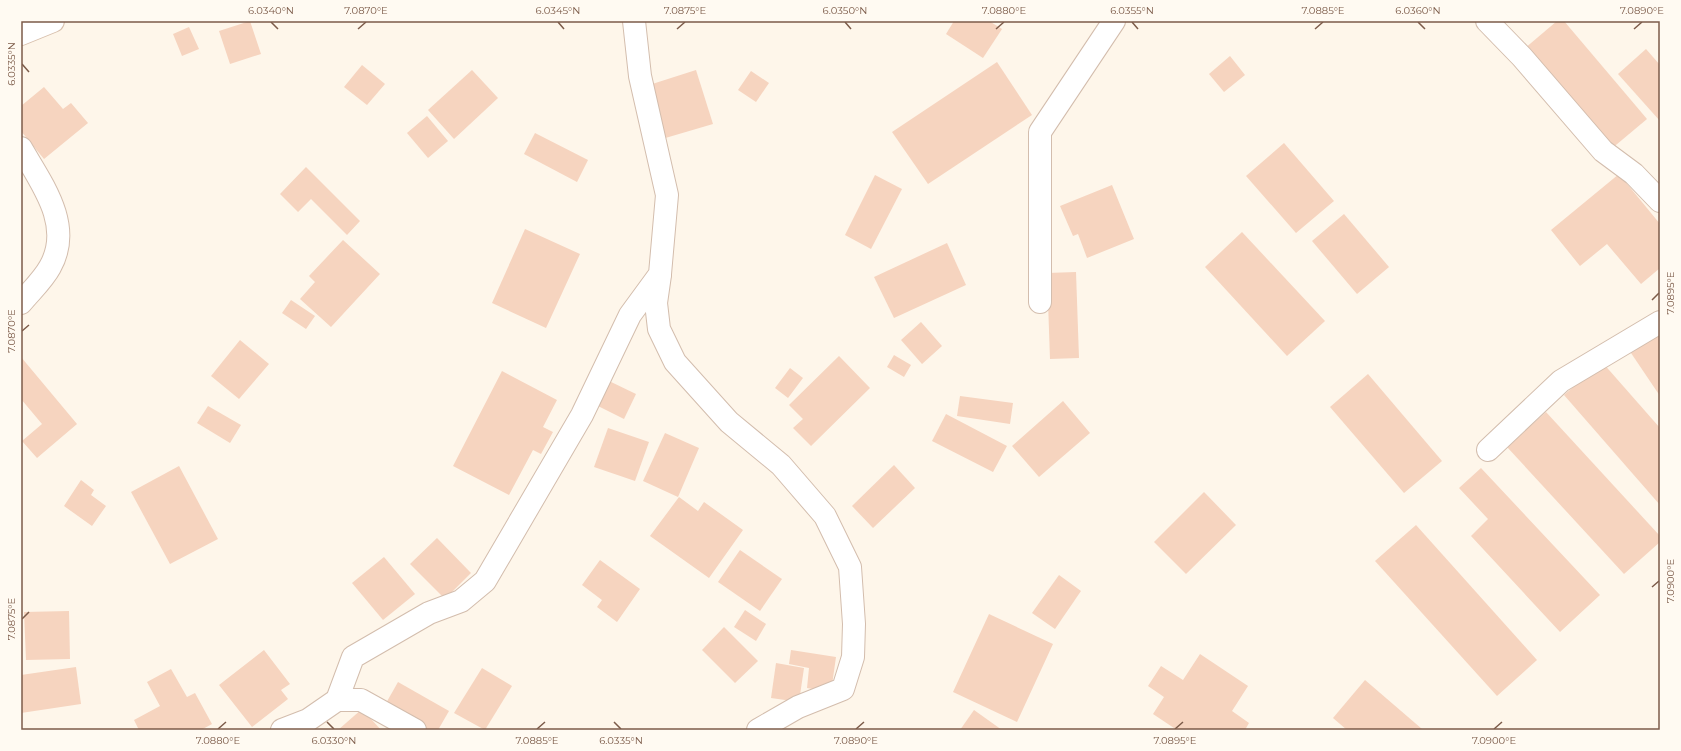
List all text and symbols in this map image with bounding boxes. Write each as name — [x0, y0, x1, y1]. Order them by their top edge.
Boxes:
text: 6.0340°N — [248, 4, 294, 17]
text: 7.0870°E — [344, 4, 388, 17]
text: 6.0345°N — [536, 4, 580, 17]
text: 7.0875°E — [664, 4, 707, 17]
text: 6.0350°N — [823, 4, 867, 17]
text: 7.0880°E — [982, 4, 1026, 17]
text: 6.0355°N — [1110, 4, 1154, 17]
text: 7.0885°E — [1301, 4, 1345, 17]
text: 6.0360°N — [1395, 4, 1441, 17]
text: 7.0890°E — [1620, 4, 1664, 17]
text: 6.0335°N — [5, 42, 18, 86]
text: 7.0895°E — [1664, 271, 1677, 314]
text: 7.0870°E — [5, 309, 18, 353]
text: 7.0900°E — [1664, 559, 1677, 603]
text: 7.0875°E — [5, 597, 18, 640]
text: 7.0880°E — [196, 734, 240, 747]
text: 6.0330°N — [312, 734, 356, 747]
text: 7.0885°E — [515, 734, 559, 747]
text: 6.0335°N — [599, 734, 643, 747]
text: 7.0890°E — [834, 734, 878, 747]
text: 7.0895°E — [1154, 734, 1197, 747]
text: 7.0900°E — [1472, 734, 1516, 747]

